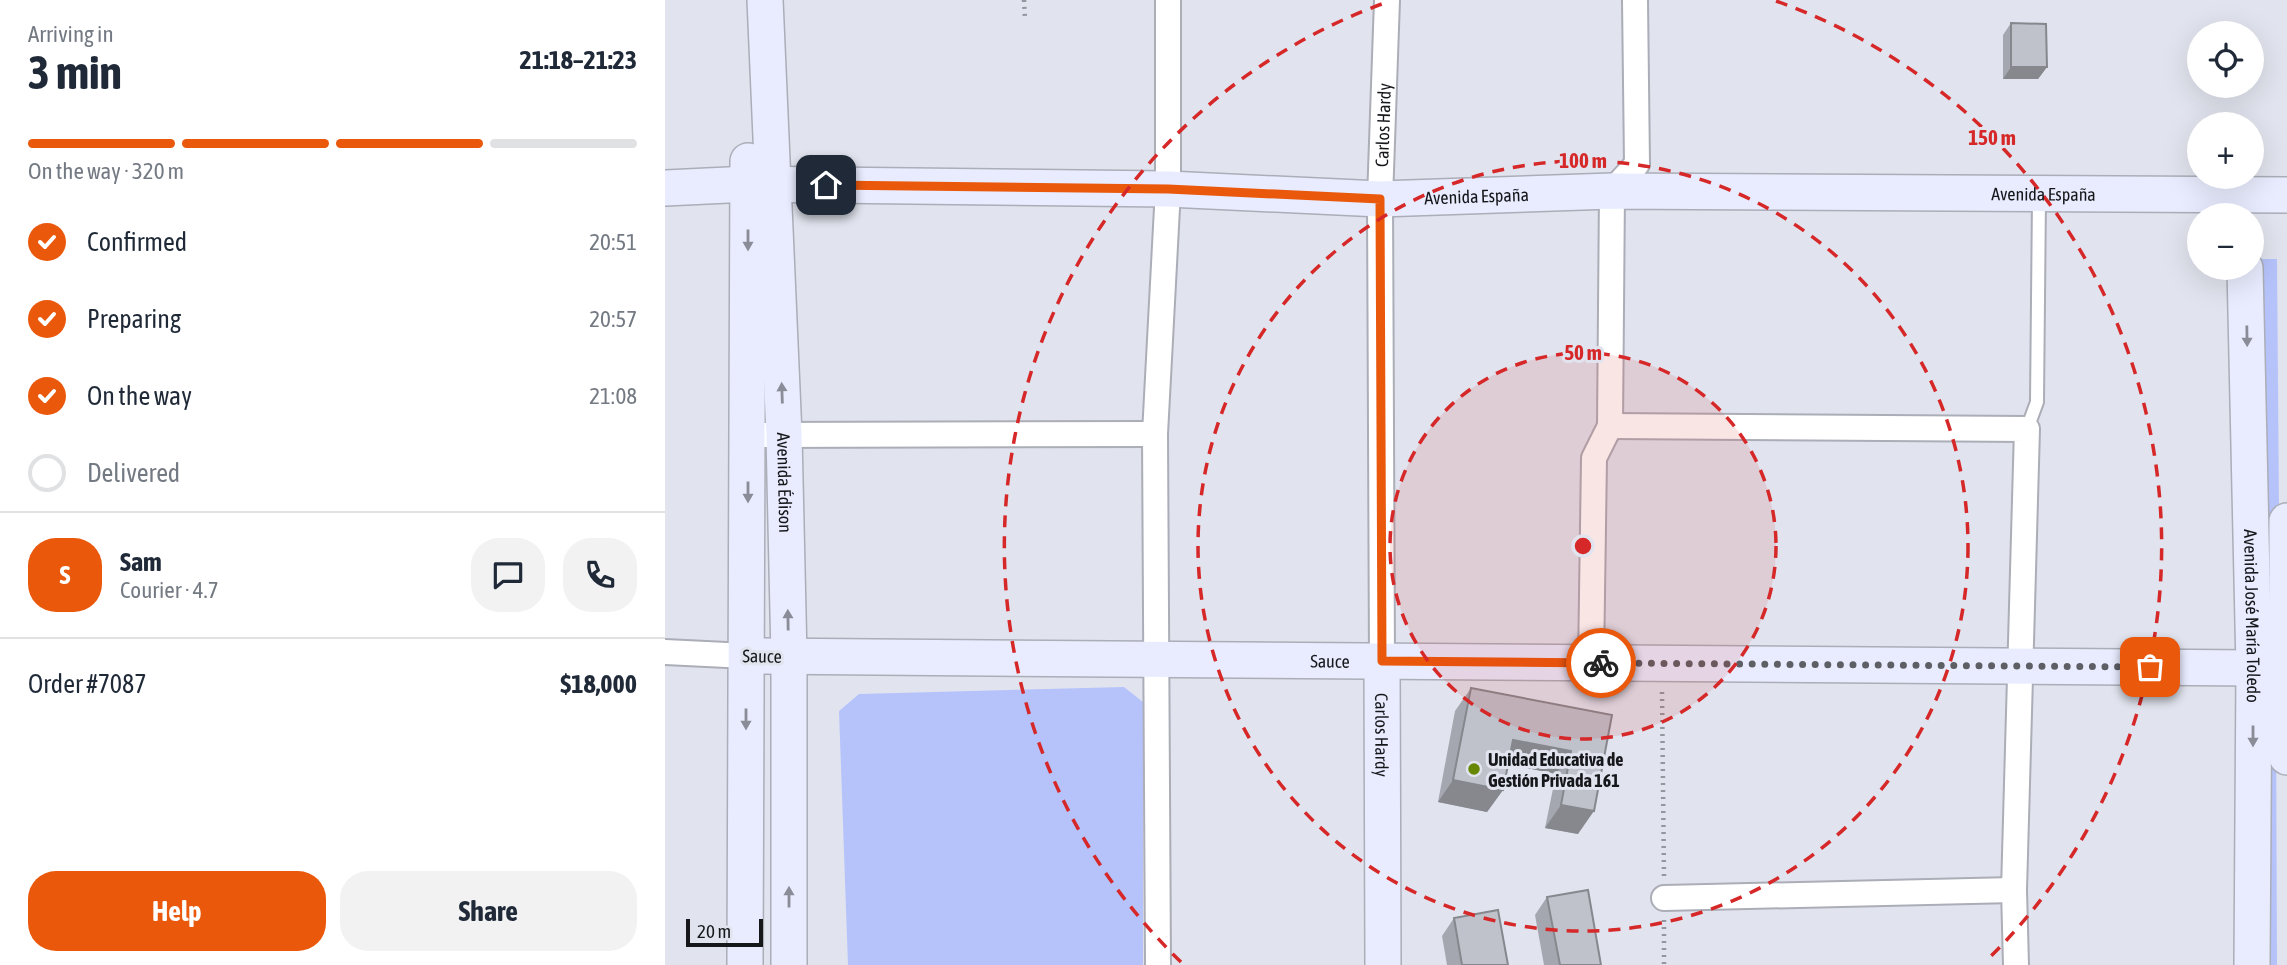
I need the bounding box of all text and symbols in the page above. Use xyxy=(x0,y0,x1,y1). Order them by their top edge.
text: Arriving in xyxy=(28,21,114,47)
map controls xyxy=(2187,21,2264,280)
button: locate xyxy=(2187,21,2264,98)
text: 21:18–21:23 xyxy=(520,45,637,75)
text: 3 min xyxy=(28,46,122,99)
street label: Carlos Hardy xyxy=(1371,83,1395,167)
button: + xyxy=(2187,112,2264,189)
text: 150 m xyxy=(1968,125,2016,149)
text: 100 m xyxy=(1559,148,1607,172)
pin xyxy=(796,155,856,215)
text: On the way · 320 m xyxy=(28,158,184,184)
icon: home xyxy=(807,166,845,204)
street label: Avenida España xyxy=(1424,183,1529,208)
street label: Avenida España xyxy=(1991,183,2096,204)
button: − xyxy=(2187,203,2264,280)
icon: check xyxy=(28,223,66,261)
text: Confirmed xyxy=(87,227,187,257)
text: 20:51 xyxy=(589,229,637,255)
one-way arrow xyxy=(742,229,754,251)
icon: check xyxy=(28,300,66,338)
text: Preparing xyxy=(87,304,181,334)
text: 20:57 xyxy=(589,306,637,332)
one-way arrow xyxy=(2241,325,2252,347)
text: 50 m xyxy=(1564,340,1602,364)
icon: check xyxy=(28,377,66,415)
text: On the way xyxy=(87,381,192,411)
one-way arrow xyxy=(776,382,787,404)
text: 21:08 xyxy=(589,383,637,409)
street label: Avenida Édison xyxy=(773,432,797,533)
text: Delivered xyxy=(87,458,180,488)
one-way arrow xyxy=(742,481,754,503)
street label: Avenida José María Toledo xyxy=(2240,529,2265,703)
centre of rings xyxy=(1571,534,1595,558)
button: chat xyxy=(471,538,545,612)
button: phone xyxy=(563,538,637,612)
text: Sam xyxy=(120,547,162,577)
text: S xyxy=(60,560,70,590)
text: Courier · 4.7 xyxy=(120,577,219,603)
one-way arrow xyxy=(782,609,794,631)
courier xyxy=(1566,628,1636,698)
pin xyxy=(2120,637,2180,697)
icon: bike xyxy=(1582,644,1620,682)
street label: Sauce xyxy=(742,645,782,667)
icon: bag xyxy=(2131,648,2169,686)
street label: Sauce xyxy=(1310,650,1350,671)
text: Order #7087 xyxy=(28,669,147,699)
text: $18,000 xyxy=(560,669,637,699)
street label: Carlos Hardy xyxy=(1372,693,1393,777)
one-way arrow xyxy=(740,708,752,730)
one-way arrow xyxy=(2247,726,2259,748)
place label: Unidad Educativa de Gestión Privada 161 xyxy=(1488,749,1623,791)
marker: Unidad Educativa de Gestión Privada 161 xyxy=(1466,761,1482,777)
button: Help xyxy=(28,871,326,951)
button: Share xyxy=(340,871,637,951)
one-way arrow xyxy=(783,886,795,908)
scale bar xyxy=(686,916,763,948)
text: 20 m xyxy=(697,920,731,942)

